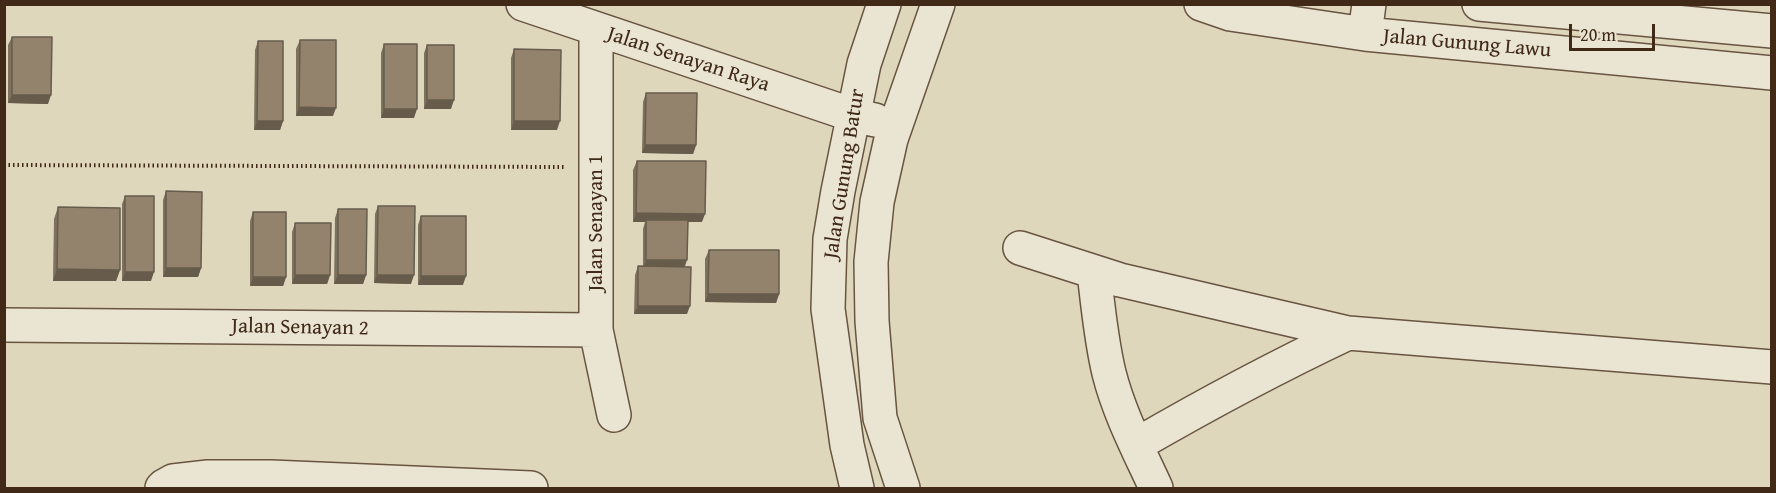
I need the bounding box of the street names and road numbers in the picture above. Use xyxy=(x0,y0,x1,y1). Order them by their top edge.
street label: Jalan Senayan Raya xyxy=(604,22,772,98)
street label: Jalan Gunung Lawu xyxy=(1382,24,1552,64)
street label: Jalan Gunung Batur xyxy=(819,87,871,261)
street label: Jalan Senayan 1 xyxy=(584,154,610,292)
street label: Jalan Senayan 2 xyxy=(231,314,369,342)

